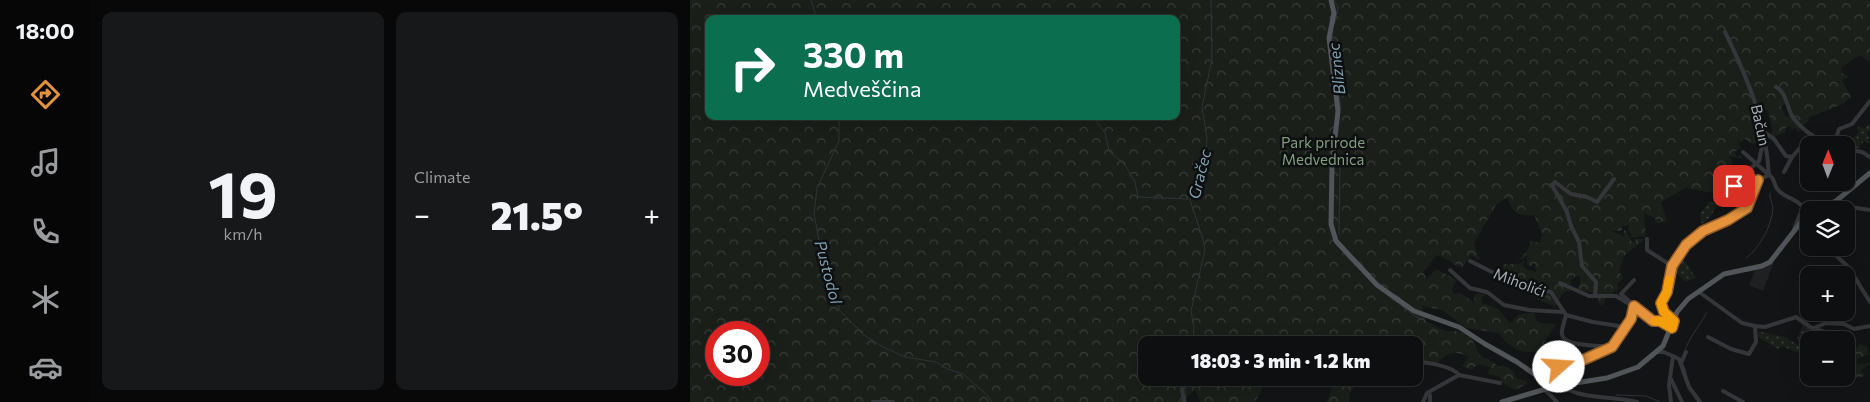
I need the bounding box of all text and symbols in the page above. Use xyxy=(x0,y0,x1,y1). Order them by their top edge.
text: 18:00 xyxy=(16,17,74,44)
text: 330 m xyxy=(803,32,904,75)
icon: right xyxy=(720,35,785,100)
water label: Bliznec xyxy=(1323,42,1349,96)
text: Medveščina xyxy=(803,75,921,102)
icon: directions xyxy=(28,77,63,112)
street label: Bačun xyxy=(1748,103,1774,147)
park label: Park prirode Medvednica xyxy=(1281,133,1365,168)
north arrow xyxy=(1800,136,1855,191)
map controls xyxy=(1800,136,1855,386)
icon: music xyxy=(28,145,63,180)
water label: Gračec xyxy=(1184,147,1214,201)
text: 19 xyxy=(208,152,278,231)
pin xyxy=(1713,165,1755,207)
text: Climate xyxy=(414,167,470,186)
icon: arrive xyxy=(1720,172,1748,200)
text: 21.5° xyxy=(490,191,583,238)
text: − xyxy=(414,197,430,231)
text: + xyxy=(644,197,660,231)
button: layers xyxy=(1800,201,1855,256)
icon: phone xyxy=(28,214,63,249)
text: km/h xyxy=(224,224,262,243)
water label: Pustodol xyxy=(811,238,847,307)
street label: Miholići xyxy=(1491,264,1549,300)
button: + xyxy=(1800,266,1855,321)
icon: climate xyxy=(28,282,63,317)
speed limit sign: 30 xyxy=(705,321,770,386)
button: − xyxy=(1800,331,1855,386)
position arrow xyxy=(1532,340,1584,392)
text: 18:03 · 3 min · 1.2 km xyxy=(1191,349,1370,372)
icon: car xyxy=(28,350,63,385)

